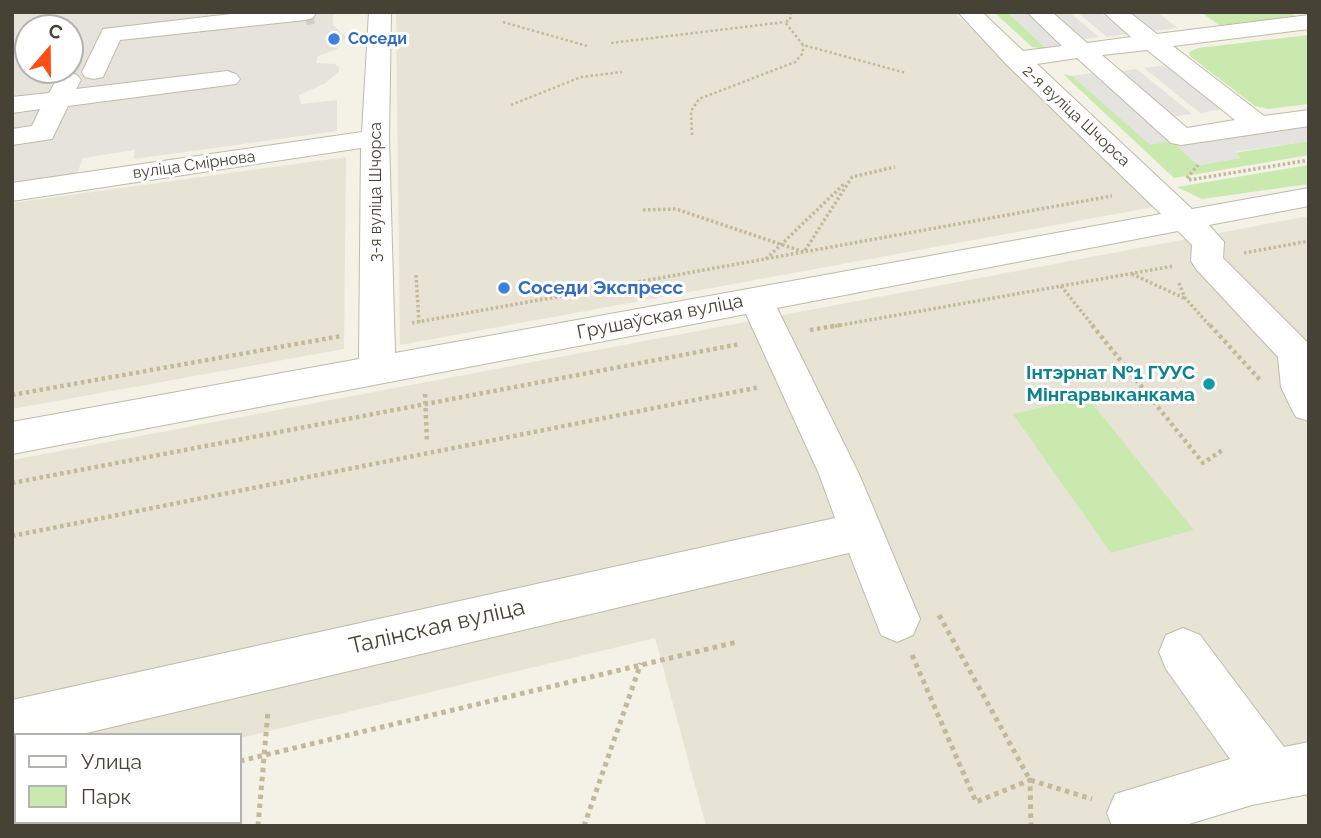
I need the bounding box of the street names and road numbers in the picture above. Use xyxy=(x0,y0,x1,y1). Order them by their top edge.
street label: 2-я вуліца Шчорса xyxy=(1018,61,1134,171)
street label: 3-я вуліца Шчорса xyxy=(366,122,386,262)
street label: вуліца Смірнова xyxy=(131,147,257,183)
street label: Грушаўская вуліца xyxy=(575,290,745,344)
street label: Талінская вуліца xyxy=(347,593,527,661)

